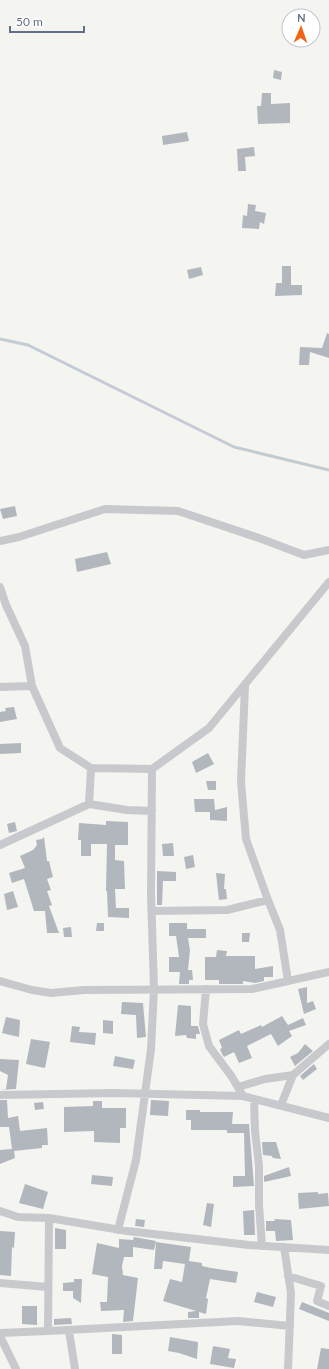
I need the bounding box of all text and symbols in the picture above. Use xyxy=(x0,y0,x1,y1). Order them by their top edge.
scale bar xyxy=(10,8,84,34)
north arrow xyxy=(281,8,321,48)
text: N xyxy=(297,11,306,24)
text: 50 m xyxy=(16,14,43,29)

